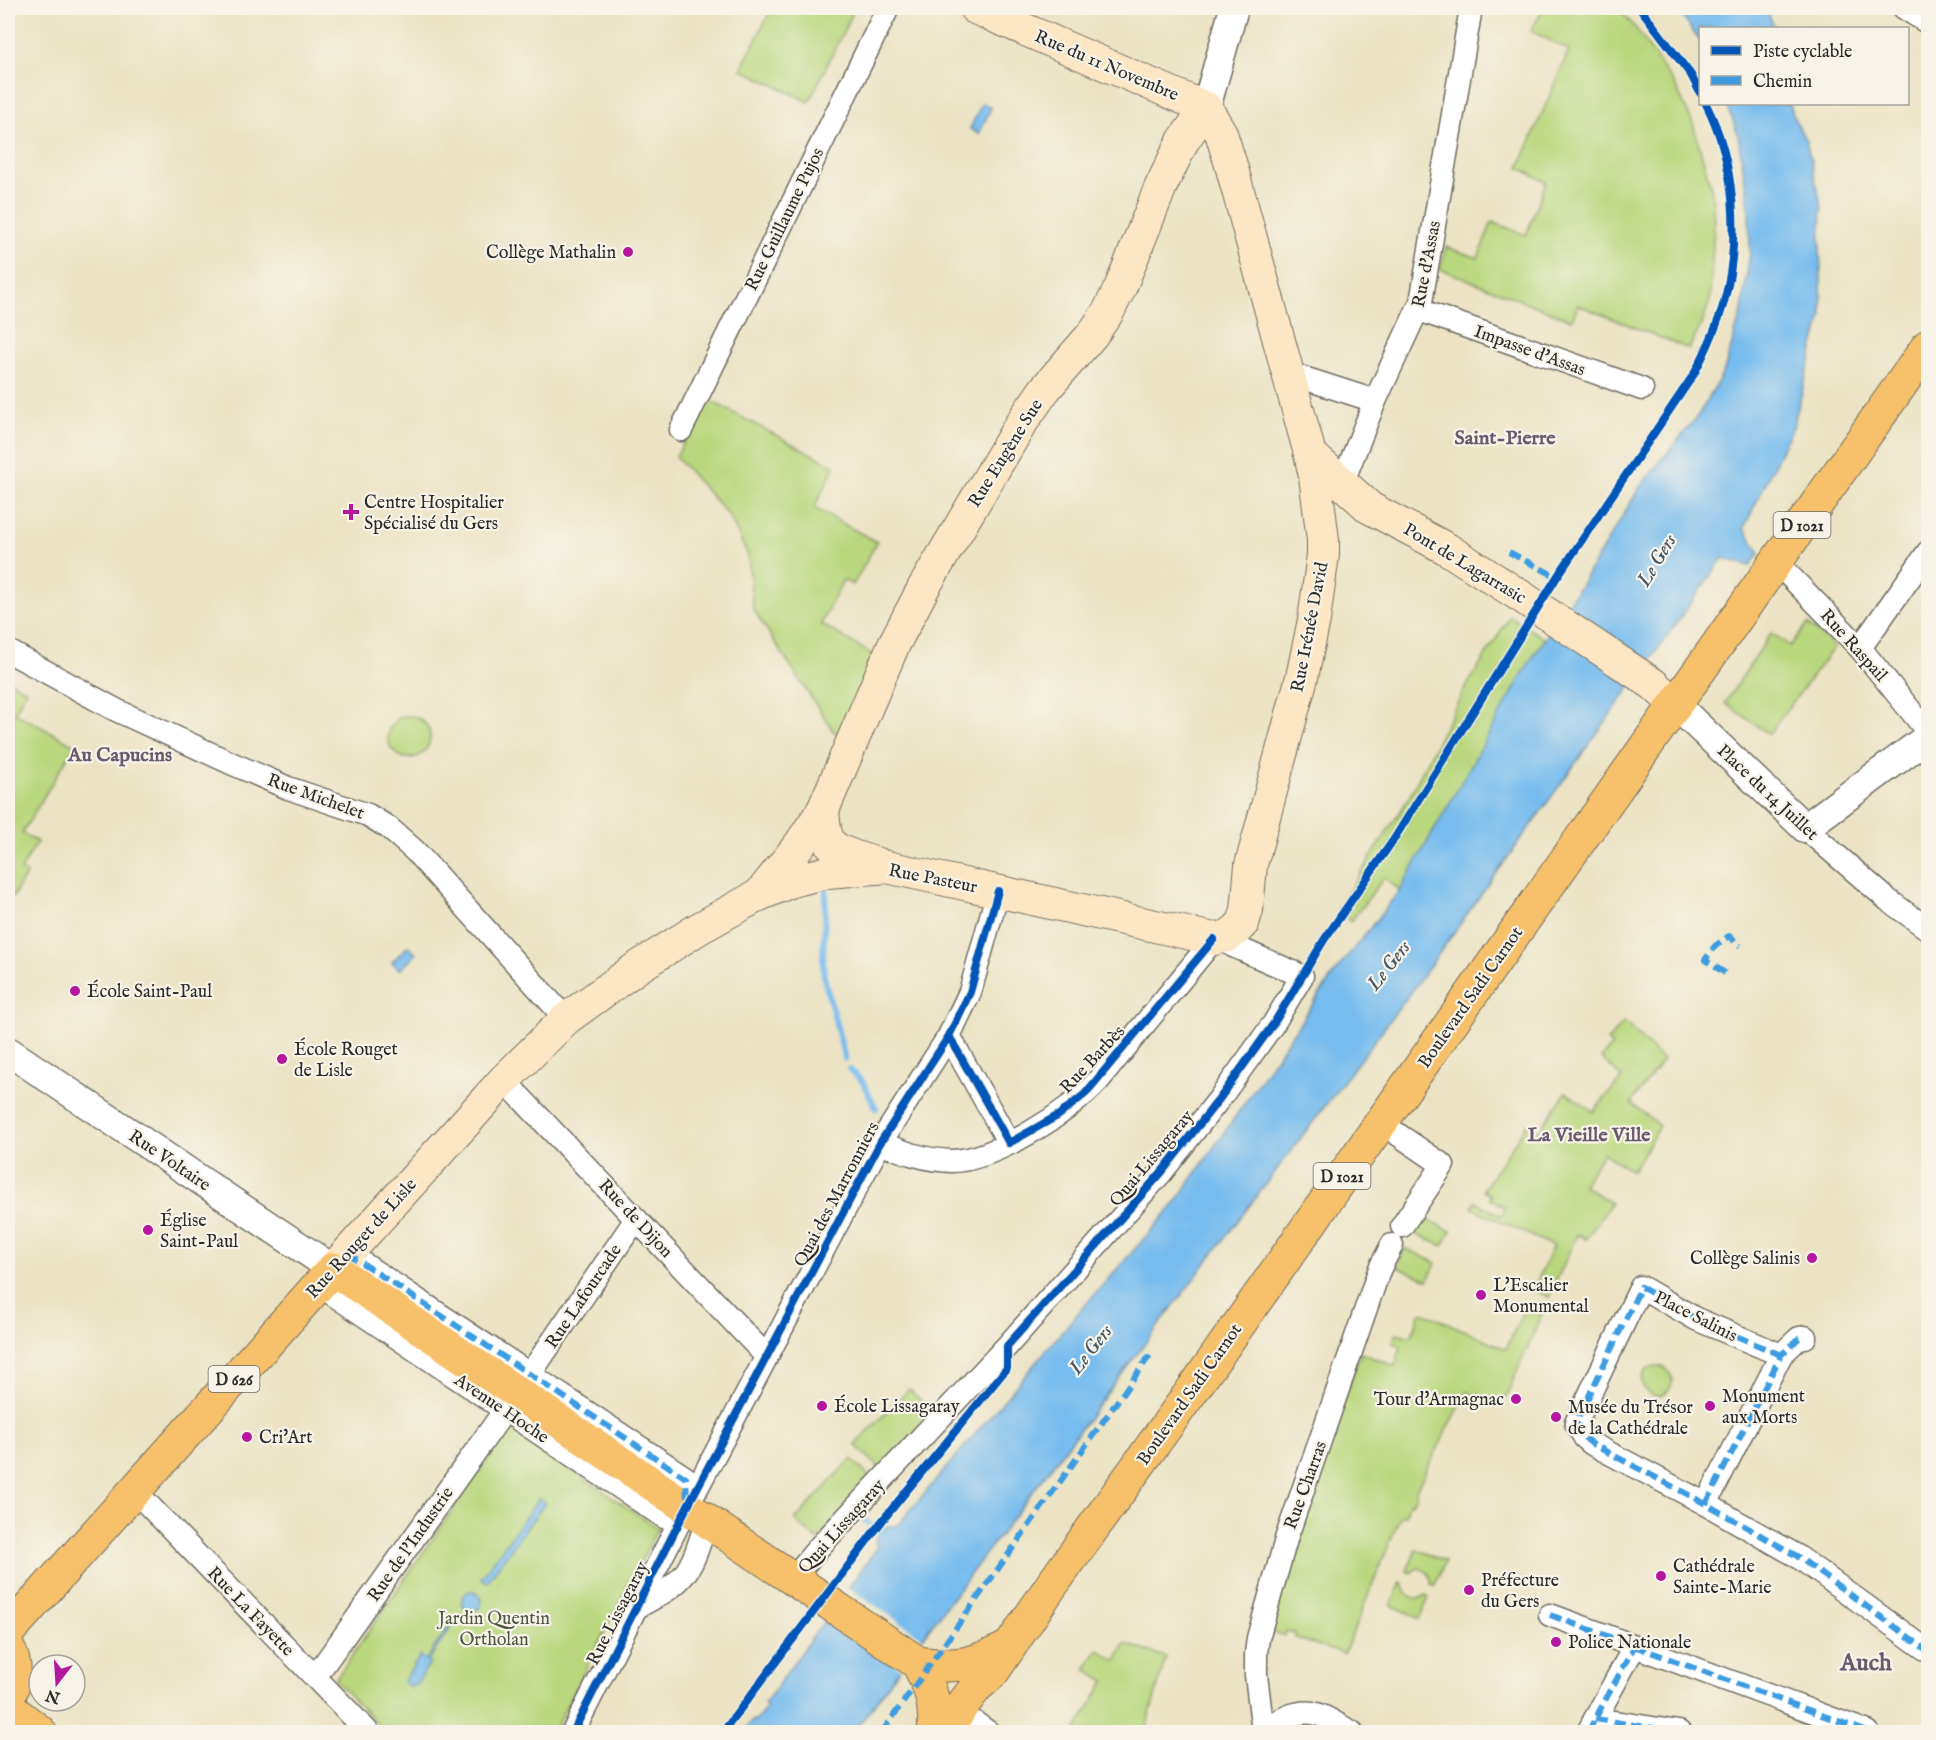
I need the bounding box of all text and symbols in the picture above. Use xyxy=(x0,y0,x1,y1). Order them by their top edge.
street label: Rue du 11 Novembre xyxy=(1031,26,1182,107)
legend xyxy=(1699,27,1909,105)
text: Piste cyclable xyxy=(1753,41,1852,64)
text: Chemin xyxy=(1753,71,1812,94)
street label: Rue Guillaume Pujos xyxy=(741,144,830,295)
street label: Rue d'Assas xyxy=(1408,219,1447,310)
place label: Collège Mathalin xyxy=(486,242,616,265)
marker: Collège Mathalin xyxy=(621,245,635,259)
street label: Impasse d'Assas xyxy=(1471,321,1588,382)
street label: Rue Eugène Sue xyxy=(964,395,1049,512)
district label: Saint-Pierre xyxy=(1455,426,1556,451)
place label: Centre Hospitalier Spécialisé du Gers xyxy=(364,492,504,536)
marker: Centre Hospitalier Spécialisé du Gers xyxy=(342,503,360,521)
road number: D 1021 xyxy=(1774,512,1830,538)
street label: Pont de Lagarrasic xyxy=(1399,519,1530,610)
water label: Le Gers xyxy=(1631,530,1683,592)
street label: Rue Irénée David xyxy=(1287,560,1334,694)
street label: Rue Raspail xyxy=(1814,605,1892,687)
street label: Place du 14 Juillet xyxy=(1711,740,1823,846)
district label: Au Capucins xyxy=(67,743,172,768)
street label: Rue Michelet xyxy=(264,769,367,826)
street label: Rue Pasteur xyxy=(886,860,979,899)
street label: Boulevard Sadi Carnot xyxy=(1414,922,1529,1073)
water label: Le Gers xyxy=(1361,936,1417,997)
place label: École Saint-Paul xyxy=(87,979,212,1004)
marker: École Saint-Paul xyxy=(68,984,82,998)
street label: Rue Barbès xyxy=(1055,1021,1131,1099)
place label: École Rouget de Lisle xyxy=(294,1037,398,1083)
marker: École Rouget de Lisle xyxy=(275,1052,289,1066)
street label: Quai Lissagaray xyxy=(1105,1106,1199,1212)
street label: Quai des Marronniers xyxy=(789,1118,885,1271)
district label: La Vieille Ville xyxy=(1528,1123,1651,1148)
street label: Rue Voltaire xyxy=(124,1125,215,1197)
road number: D 1021 xyxy=(1314,1163,1370,1189)
street label: Rue Rouget de Lisle xyxy=(302,1174,422,1304)
street label: Rue de Dijon xyxy=(593,1175,678,1264)
place label: Église Saint-Paul xyxy=(160,1208,238,1254)
marker: Église Saint-Paul xyxy=(141,1223,155,1237)
street label: Rue Lafourcade xyxy=(541,1240,628,1353)
place label: Collège Salinis xyxy=(1690,1248,1800,1271)
marker: Collège Salinis xyxy=(1805,1251,1819,1265)
place label: L'Escalier Monumental xyxy=(1493,1275,1589,1319)
street label: Place Salinis xyxy=(1650,1287,1741,1348)
marker: L'Escalier Monumental xyxy=(1474,1288,1488,1302)
street label: Boulevard Sadi Carnot xyxy=(1133,1319,1248,1470)
water label: Le Gers xyxy=(1063,1320,1119,1381)
road number: D 626 xyxy=(208,1366,260,1392)
street label: Avenue Hoche xyxy=(449,1369,553,1449)
place label: Monument aux Morts xyxy=(1722,1386,1805,1430)
place label: Tour d'Armagnac xyxy=(1374,1389,1504,1412)
marker: Tour d'Armagnac xyxy=(1509,1392,1523,1406)
place label: École Lissagaray xyxy=(834,1394,960,1419)
place label: Musée du Trésor de la Cathédrale xyxy=(1568,1397,1693,1441)
marker: École Lissagaray xyxy=(815,1399,829,1413)
marker: Monument aux Morts xyxy=(1703,1399,1717,1413)
marker: Musée du Trésor de la Cathédrale xyxy=(1549,1410,1563,1424)
place label: Cri'Art xyxy=(259,1427,312,1450)
marker: Cri'Art xyxy=(240,1430,254,1444)
street label: Rue Charras xyxy=(1280,1438,1333,1533)
street label: Quai Lissagaray xyxy=(794,1475,891,1579)
street label: Rue de l'Industrie xyxy=(363,1483,459,1607)
place label: Cathédrale Sainte-Marie xyxy=(1673,1556,1771,1600)
street label: Rue Lissagaray xyxy=(582,1558,654,1670)
street label: Rue La Fayette xyxy=(201,1562,298,1662)
marker: Cathédrale Sainte-Marie xyxy=(1654,1569,1668,1583)
place label: Préfecture du Gers xyxy=(1481,1570,1559,1614)
marker: Préfecture du Gers xyxy=(1462,1583,1476,1597)
park label: Jardin Quentin Ortholan xyxy=(436,1608,550,1652)
place label: Police Nationale xyxy=(1568,1632,1691,1655)
marker: Police Nationale xyxy=(1549,1635,1563,1649)
district label: Auch xyxy=(1839,1648,1892,1679)
north arrow xyxy=(27,1653,87,1713)
text: N xyxy=(44,1684,64,1707)

